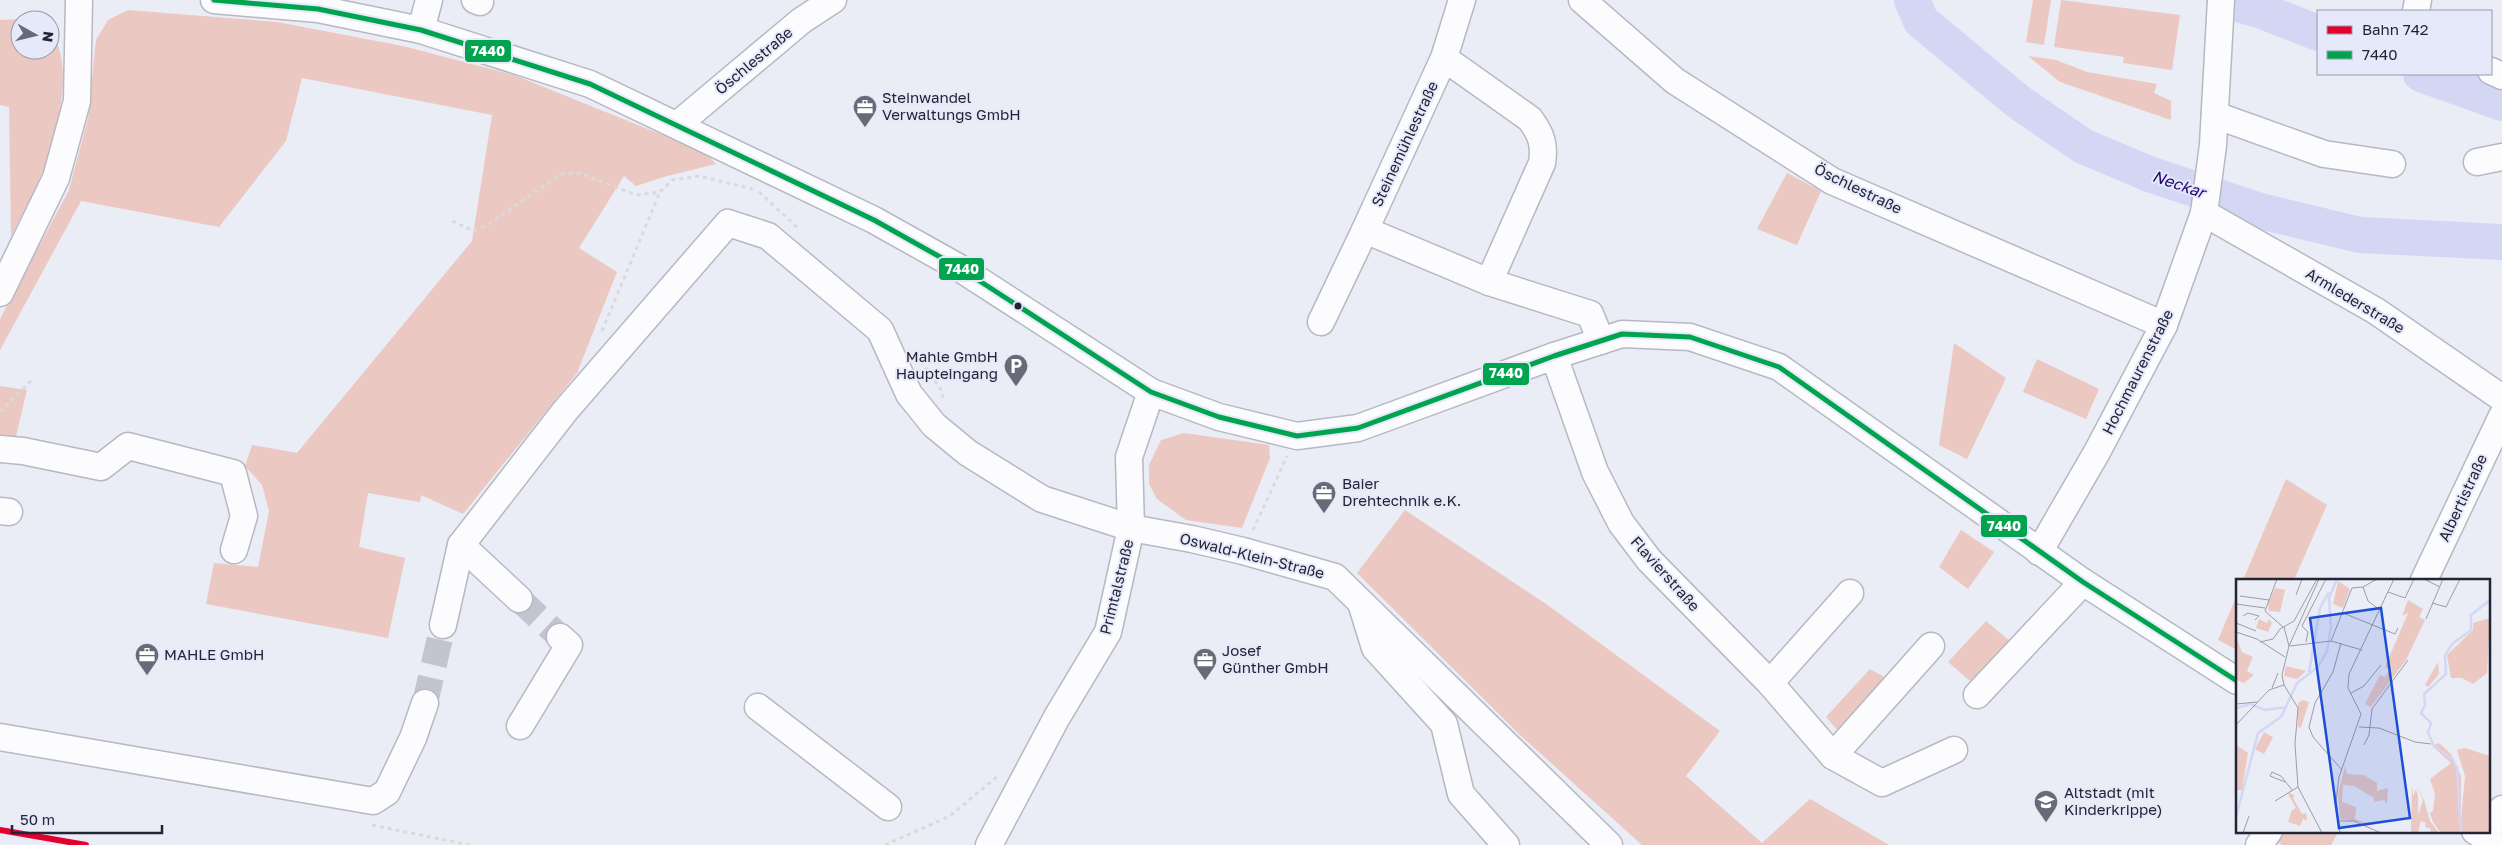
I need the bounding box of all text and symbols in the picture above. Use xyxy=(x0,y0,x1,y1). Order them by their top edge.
north arrow xyxy=(10,10,60,60)
legend xyxy=(2317,10,2492,75)
text: Bahn 742 xyxy=(2362,20,2429,38)
street label: Öschlestraße xyxy=(711,23,796,98)
text: N xyxy=(39,30,58,43)
line badge: 7440 xyxy=(464,39,512,63)
text: 7440 xyxy=(471,42,505,59)
text: 7440 xyxy=(2362,45,2398,63)
street label: Steinemühlestraße xyxy=(1367,78,1441,209)
place label: Steinwandel Verwaltungs GmbH xyxy=(882,88,1021,123)
office icon: Steinwandel Verwaltungs GmbH xyxy=(852,94,878,128)
street label: Öschlestraße xyxy=(1812,159,1905,217)
water label: Neckar xyxy=(2150,166,2211,203)
line badge: 7440 xyxy=(938,257,985,281)
text: 7440 xyxy=(945,260,979,277)
street label: Armlederstraße xyxy=(2303,264,2408,337)
unlabelled marker xyxy=(1013,301,1023,311)
street label: Hochmaurenstraße xyxy=(2098,306,2177,437)
place label: Mahle GmbH Haupteingang xyxy=(896,347,998,382)
parking icon: Mahle GmbH Haupteingang xyxy=(1003,353,1029,387)
line badge: 7440 xyxy=(1482,362,1530,386)
text: 7440 xyxy=(1489,364,1523,381)
street label: Albertistraße xyxy=(2434,451,2490,544)
place label: Baier Drehtechnik e.K. xyxy=(1342,474,1461,509)
office icon: Baier Drehtechnik e.K. xyxy=(1311,480,1337,514)
line badge: 7440 xyxy=(1980,514,2028,538)
text: 7440 xyxy=(1987,517,2021,534)
street label: Oswald-Klein-Straße xyxy=(1178,528,1327,582)
street label: Flavierstraße xyxy=(1627,532,1704,615)
street label: Primtalstraße xyxy=(1095,537,1137,636)
inset map xyxy=(2236,579,2490,832)
place label: Josef Günther GmbH xyxy=(1222,641,1329,676)
office icon: MAHLE GmbH xyxy=(134,642,160,676)
place label: MAHLE GmbH xyxy=(164,645,264,663)
office icon: Josef Günther GmbH xyxy=(1192,647,1218,681)
place label: Altstadt (mit Kinderkrippe) xyxy=(2064,783,2163,818)
school or university icon: Altstadt (mit Kinderkrippe) xyxy=(2033,789,2059,823)
scale bar xyxy=(12,802,162,834)
text: 50 m xyxy=(20,810,55,828)

